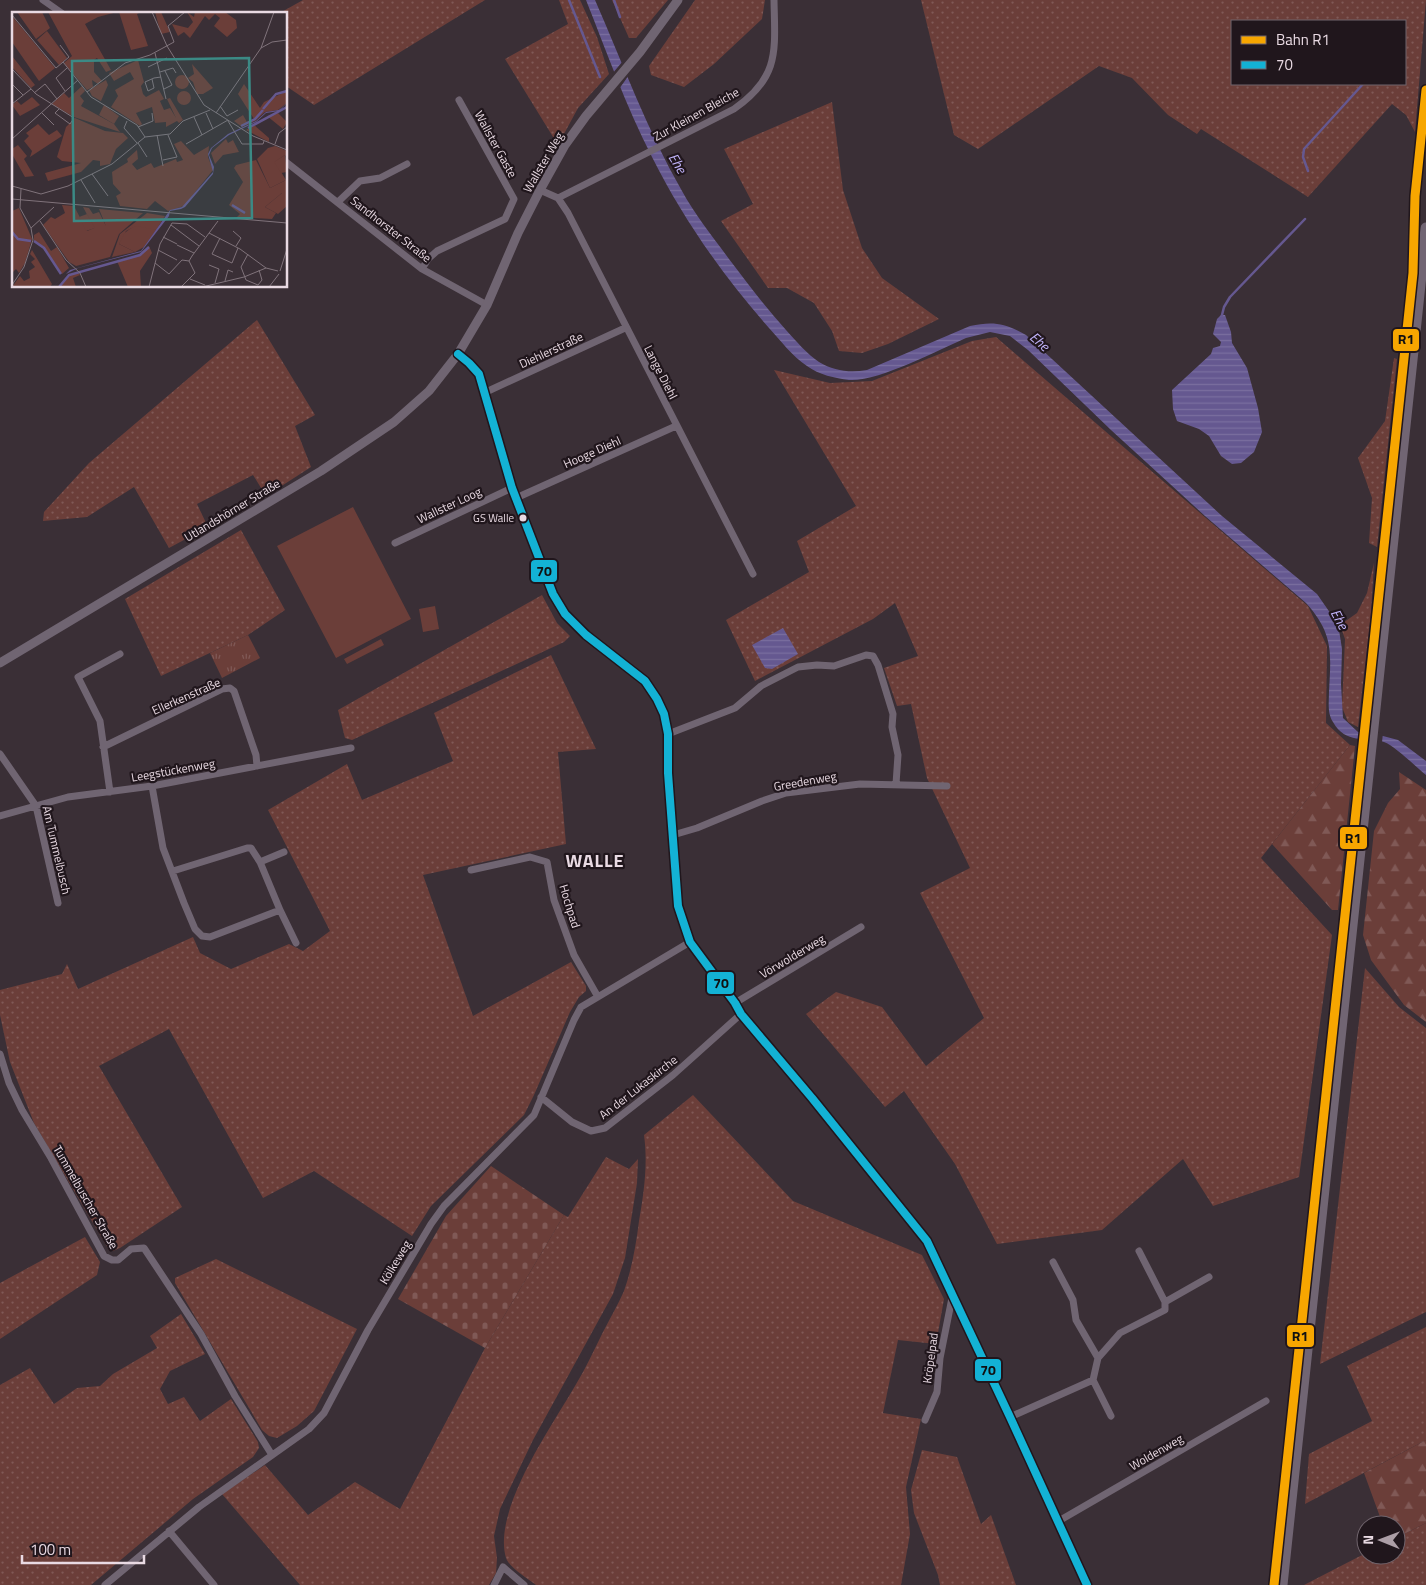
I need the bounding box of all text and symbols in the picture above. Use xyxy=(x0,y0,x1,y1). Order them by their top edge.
inset map xyxy=(12,12,288,288)
legend xyxy=(1231,20,1406,85)
text: Bahn R1 xyxy=(1276,28,1330,51)
text: 70 xyxy=(1276,53,1293,76)
street label: Zur Kleinen Bleiche xyxy=(649,82,743,146)
street label: Wallster Gaste xyxy=(470,107,522,181)
street label: Wallster Weg xyxy=(518,128,568,196)
water label: Ehe xyxy=(664,149,693,179)
street label: Sandhorster Straße xyxy=(346,191,436,267)
water label: Ehe xyxy=(1025,326,1056,357)
street label: Diehlerstraße xyxy=(516,327,586,373)
line badge: R1 xyxy=(1392,328,1420,352)
text: R1 xyxy=(1398,328,1414,349)
street label: Lange Diehl xyxy=(639,342,683,402)
street label: Hooge Diehl xyxy=(560,431,624,473)
street label: Utlandshörner Straße xyxy=(180,474,284,546)
street label: Wallster Loog xyxy=(414,482,484,528)
place label: GS Walle xyxy=(473,510,514,526)
marker: GS Walle xyxy=(518,513,528,523)
line badge: 70 xyxy=(530,559,558,583)
text: 70 xyxy=(536,560,552,581)
water label: Ehe xyxy=(1326,605,1355,634)
street label: Ellerkenstraße xyxy=(149,672,223,720)
street label: Leegstückenweg xyxy=(130,753,216,787)
street label: Greedenweg xyxy=(772,766,838,796)
street label: Am Tummelbusch xyxy=(38,804,76,896)
line badge: R1 xyxy=(1339,826,1368,850)
text: R1 xyxy=(1345,827,1361,848)
district label: WALLE xyxy=(565,847,625,874)
street label: Hochpad xyxy=(554,882,586,930)
street label: Vörwolderweg xyxy=(756,929,828,983)
line badge: 70 xyxy=(706,971,735,995)
text: 70 xyxy=(713,972,729,993)
street label: An der Lukaskirche xyxy=(595,1050,681,1124)
street label: Tummelbuscher Straße xyxy=(49,1142,123,1252)
street label: Kölkeweg xyxy=(374,1236,416,1288)
line badge: R1 xyxy=(1286,1324,1315,1348)
text: R1 xyxy=(1292,1325,1308,1346)
street label: Kröpelpad xyxy=(917,1331,943,1385)
line badge: 70 xyxy=(974,1358,1002,1382)
text: 70 xyxy=(980,1359,996,1380)
street label: Woldenweg xyxy=(1125,1429,1187,1475)
north arrow xyxy=(1356,1515,1406,1565)
scale bar xyxy=(22,1532,145,1564)
text: N xyxy=(1357,1535,1378,1545)
text: 100 m xyxy=(30,1538,71,1561)

